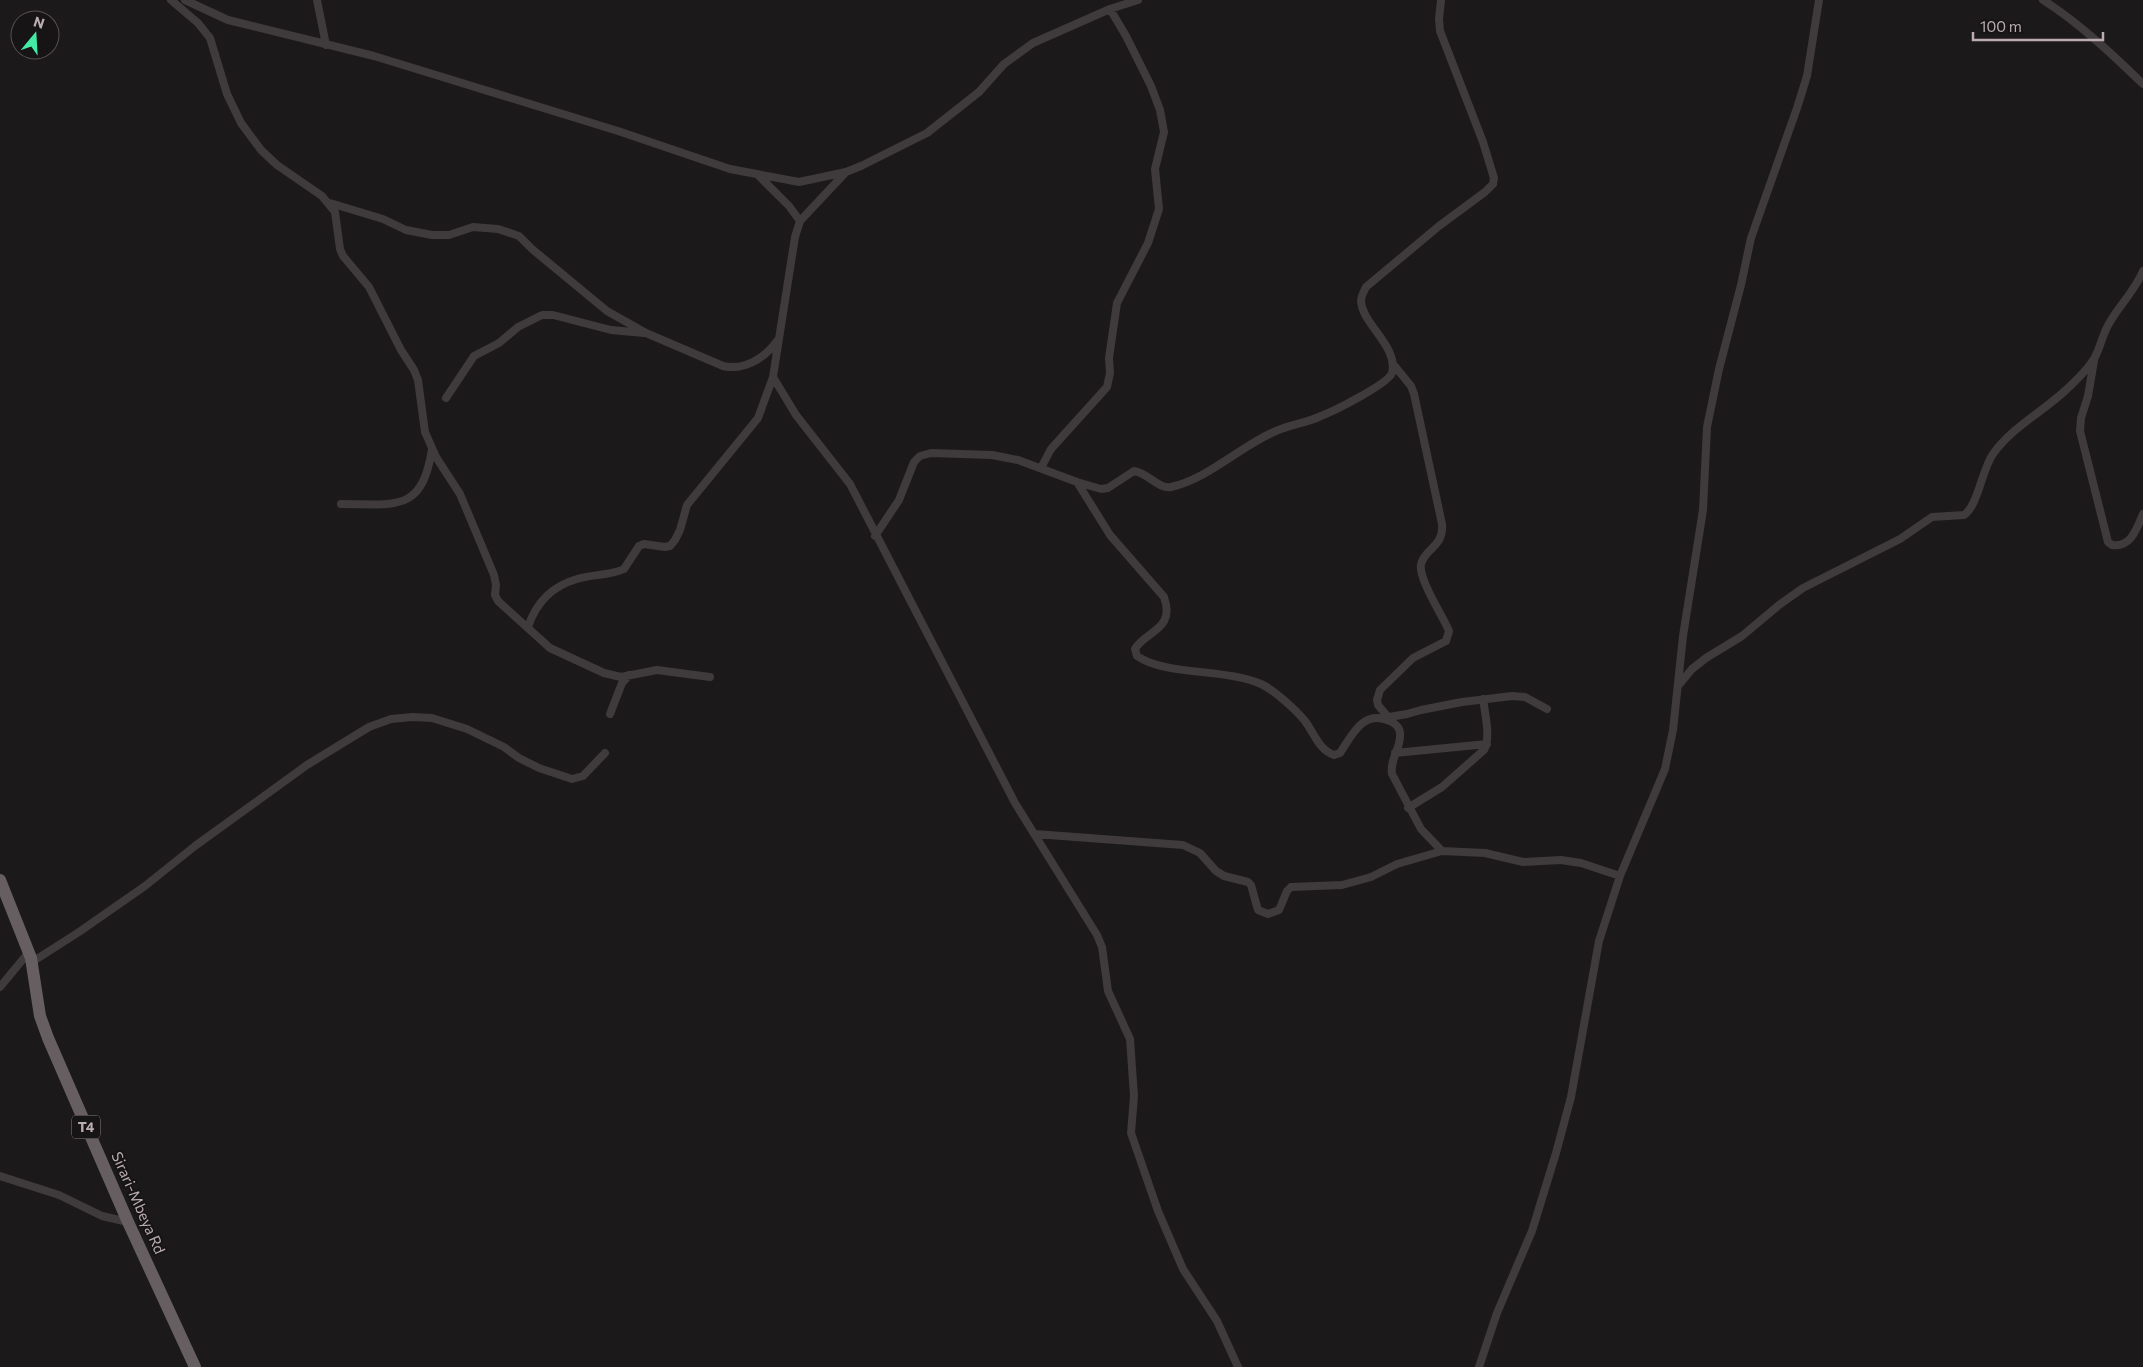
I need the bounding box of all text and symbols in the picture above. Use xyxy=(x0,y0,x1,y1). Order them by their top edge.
north arrow xyxy=(10,10,60,60)
scale bar xyxy=(1973,10,2103,42)
text: N xyxy=(32,12,47,32)
text: 100 m xyxy=(1980,17,2022,35)
road number: T4 xyxy=(72,1116,100,1138)
street label: Sirari-Mbeya Rd xyxy=(108,1149,170,1256)

